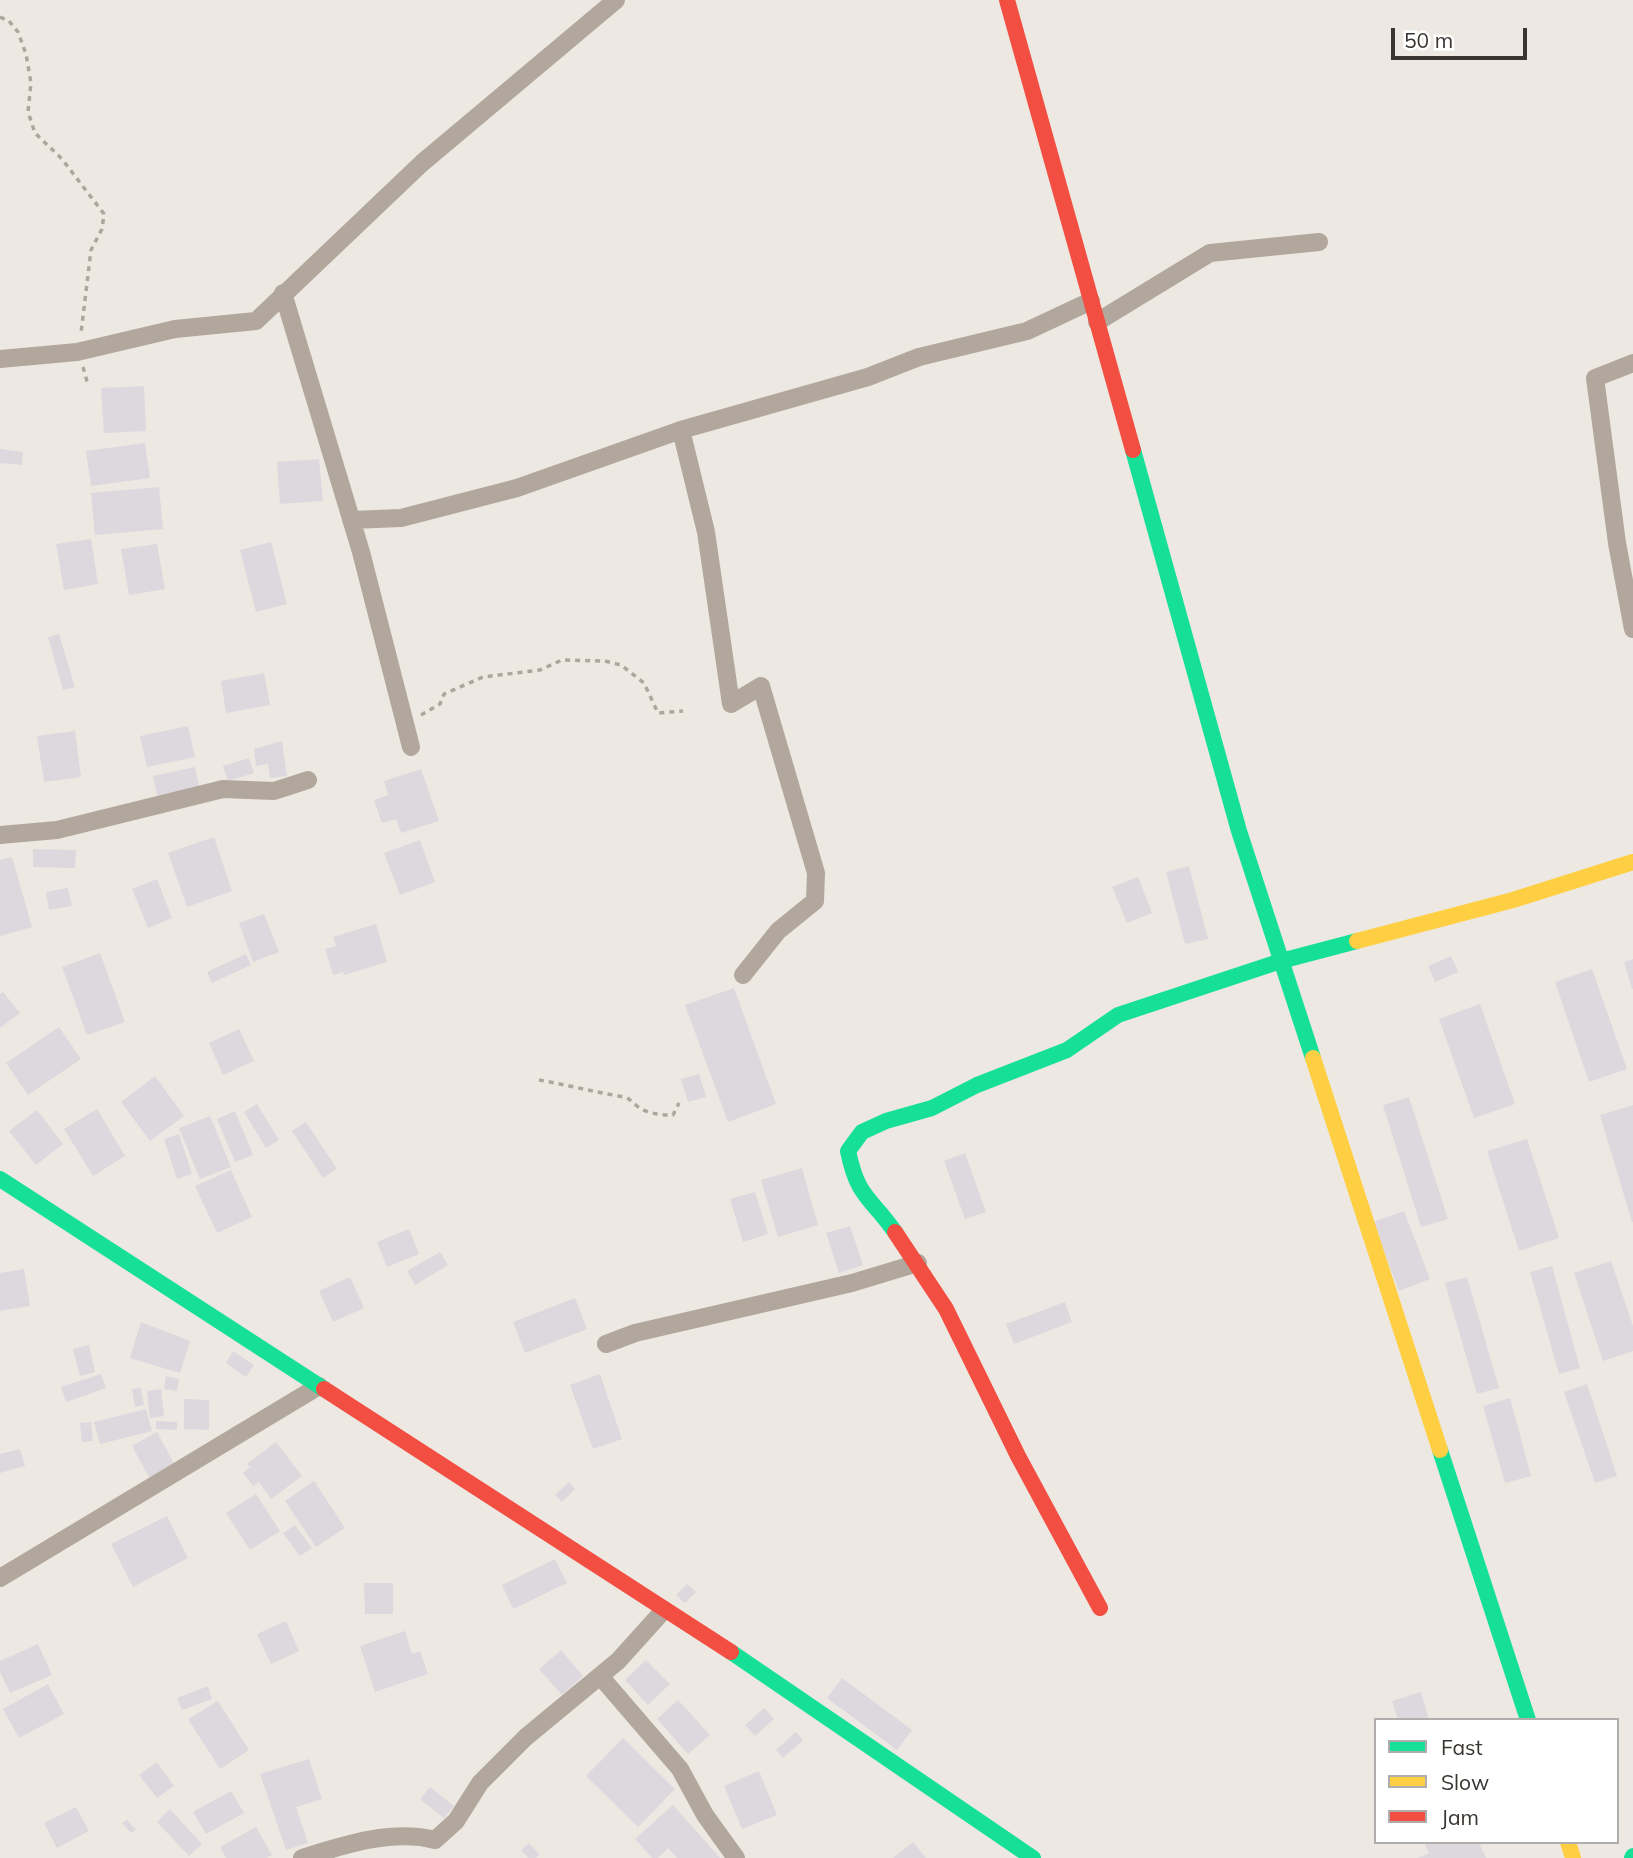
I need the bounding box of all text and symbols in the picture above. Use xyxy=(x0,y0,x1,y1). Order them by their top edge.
scale bar xyxy=(1395,14,1532,58)
text: 50 m xyxy=(1404,27,1453,53)
legend xyxy=(1374,1718,1619,1844)
text: Fast xyxy=(1441,1734,1483,1760)
text: Slow xyxy=(1441,1769,1489,1795)
text: Jam xyxy=(1441,1804,1479,1830)

